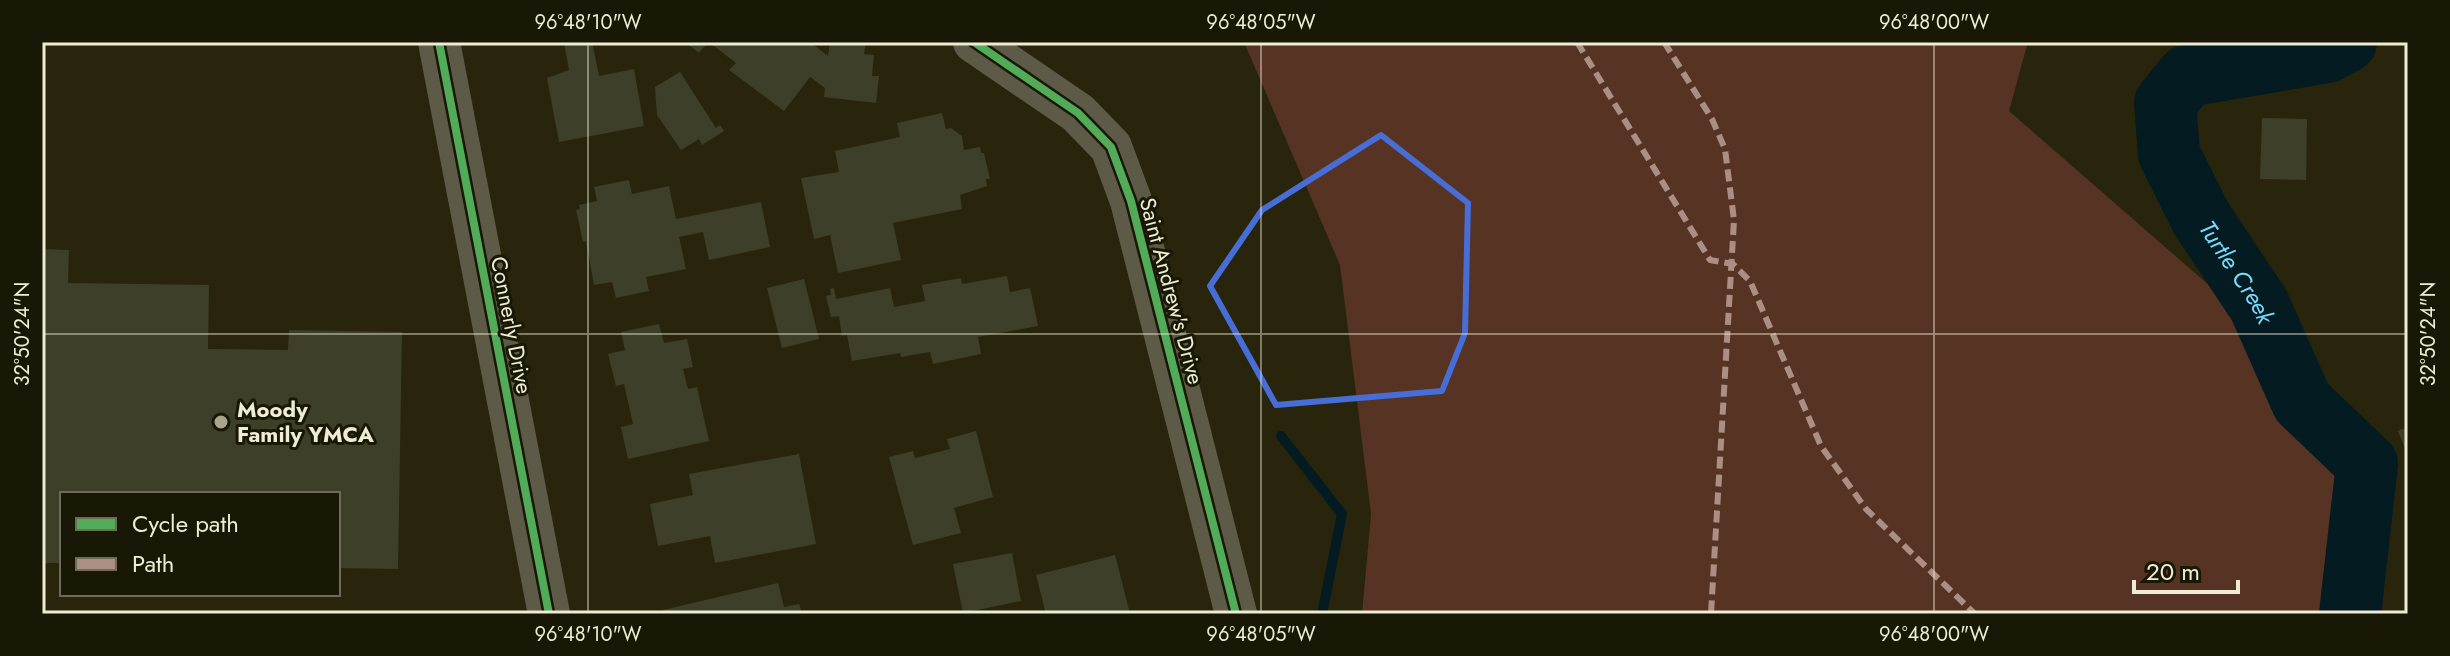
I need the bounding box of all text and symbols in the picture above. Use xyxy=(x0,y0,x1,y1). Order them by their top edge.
text: 96°48'10"W xyxy=(535,8,642,37)
text: 96°48'05"W xyxy=(1206,8,1316,37)
text: 96°48'00"W xyxy=(1879,8,1989,37)
street label: Saint Andrew's Drive xyxy=(1132,194,1212,388)
water label: Turtle Creek xyxy=(2190,213,2284,331)
street label: Connerly Drive xyxy=(483,254,541,396)
text: 32°50'24"N xyxy=(8,282,37,386)
text: 32°50'24"N xyxy=(2414,282,2443,386)
place label: Moody Family YMCA xyxy=(237,393,375,450)
marker: Moody Family YMCA xyxy=(212,413,230,431)
legend xyxy=(60,492,340,596)
text: Cycle path xyxy=(132,506,239,541)
scale bar xyxy=(2134,544,2238,594)
text: Path xyxy=(132,546,174,581)
text: 20 m xyxy=(2146,554,2200,589)
text: 96°48'10"W xyxy=(535,620,642,649)
text: 96°48'05"W xyxy=(1206,620,1316,649)
text: 96°48'00"W xyxy=(1879,620,1989,649)

